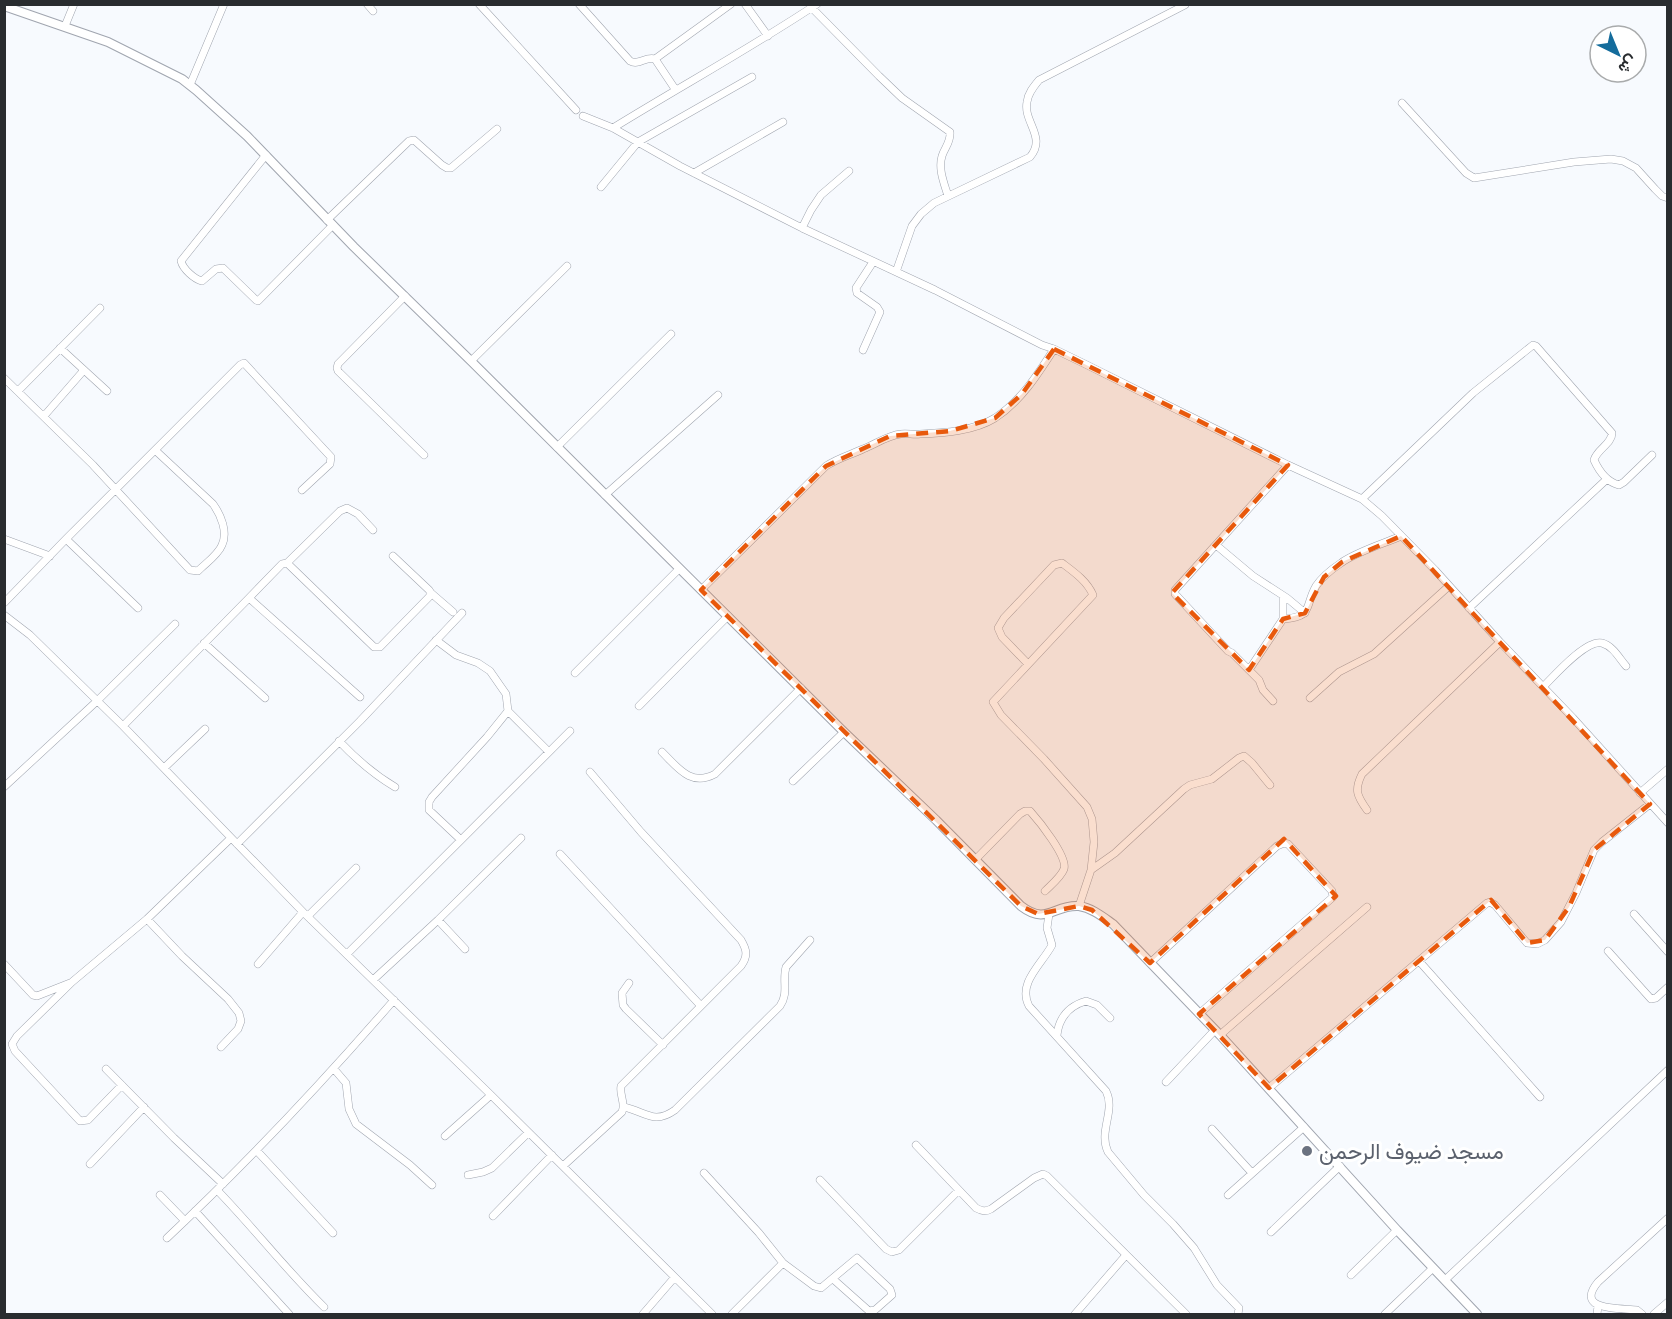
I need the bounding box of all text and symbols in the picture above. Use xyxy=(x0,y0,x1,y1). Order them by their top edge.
north arrow xyxy=(1588,24,1648,84)
text: ش xyxy=(1614,51,1641,78)
place label: مسجد ضيوف الرحمن xyxy=(1319,1138,1504,1165)
marker: مسجد ضيوف الرحمن xyxy=(1300,1144,1314,1158)

